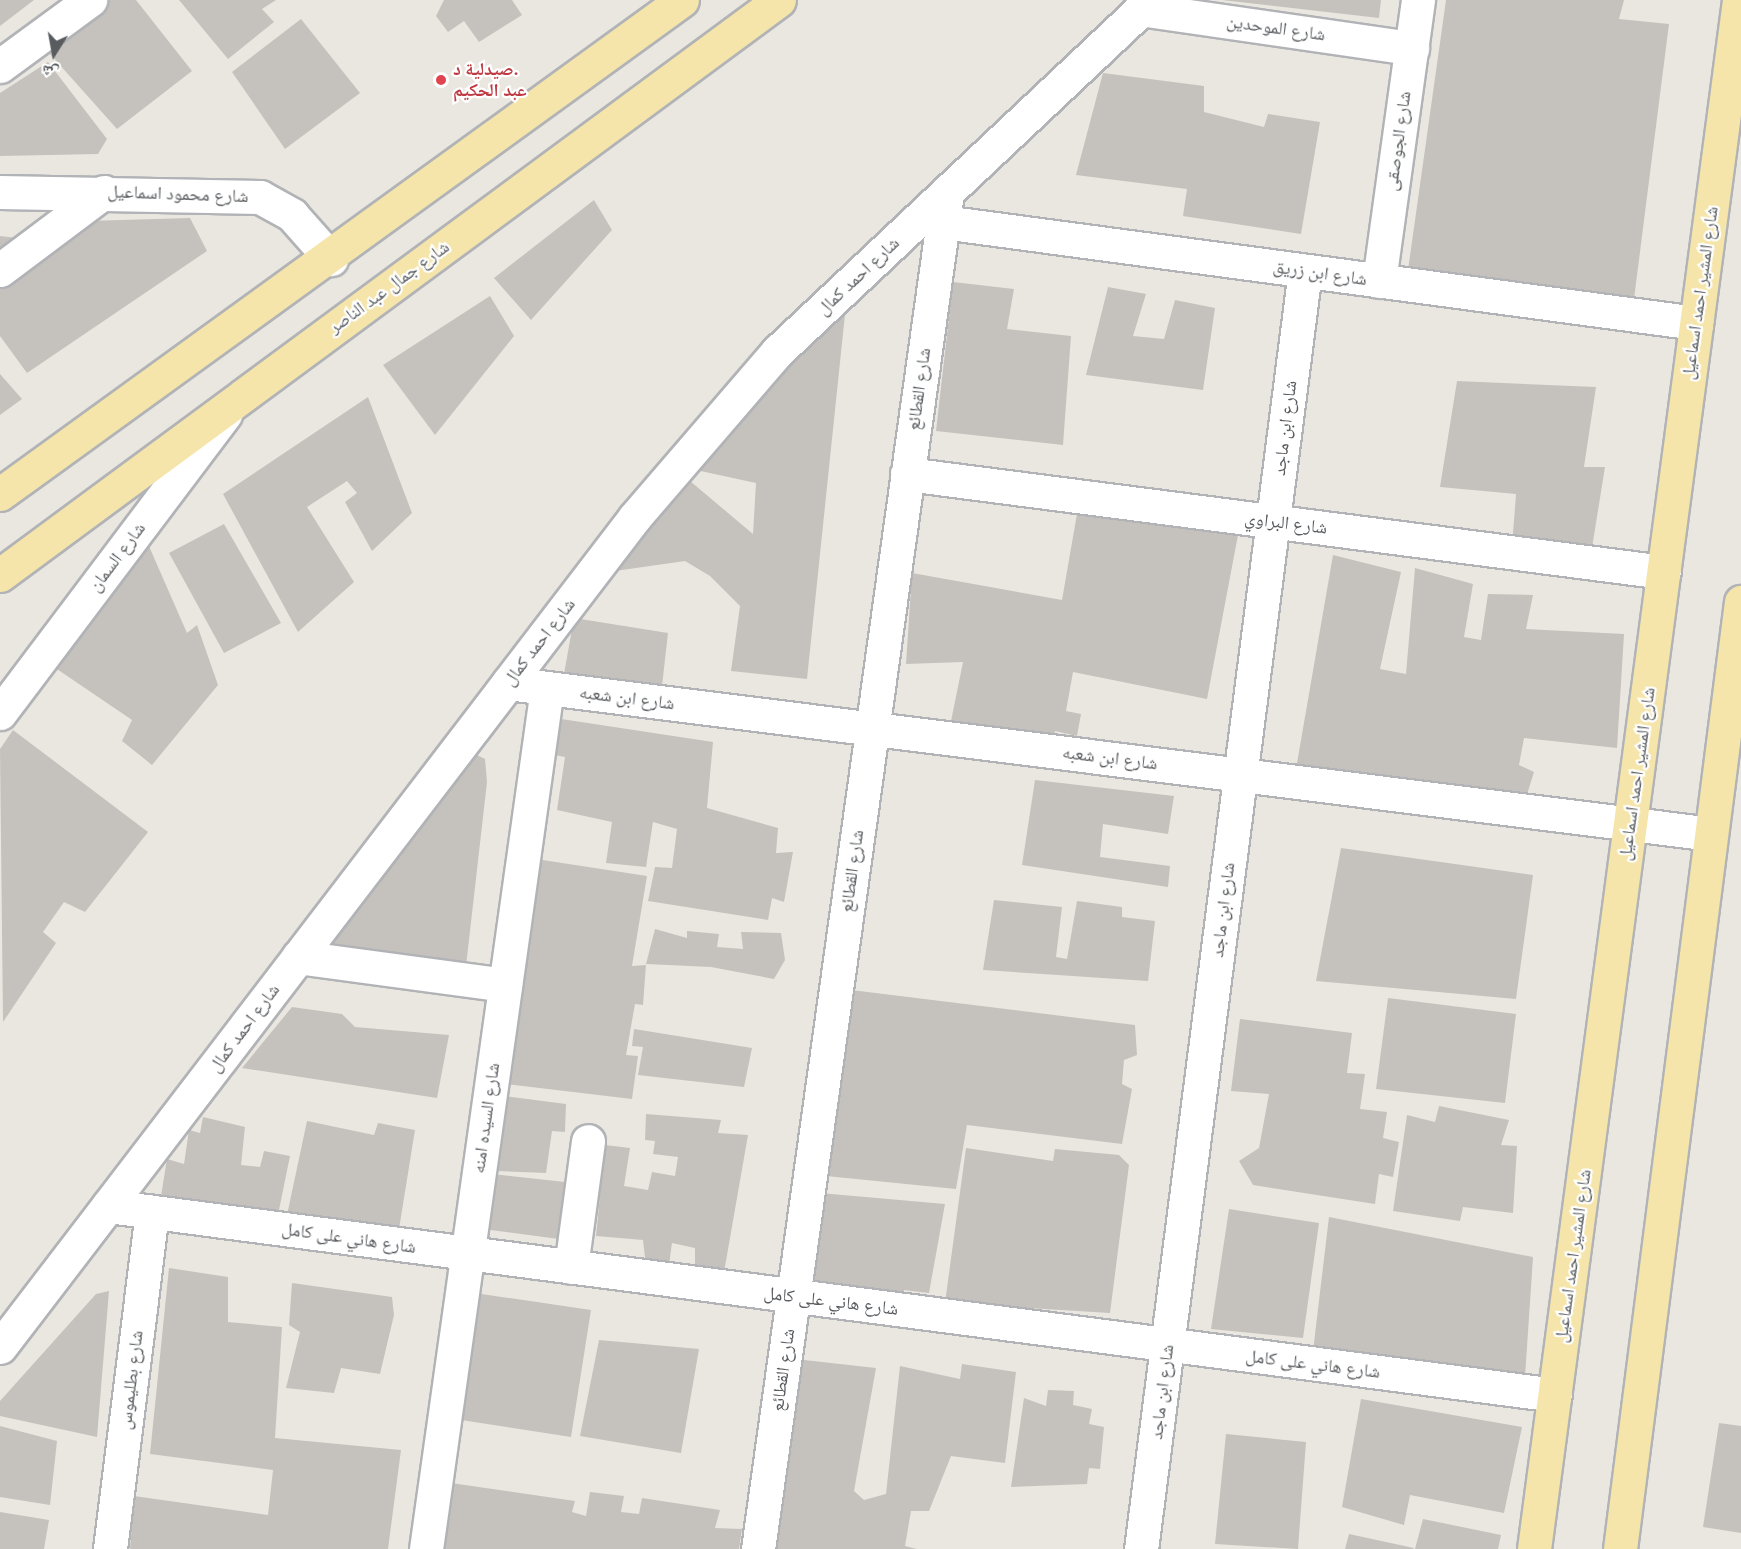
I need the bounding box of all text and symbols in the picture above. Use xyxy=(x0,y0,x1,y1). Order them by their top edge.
street label: شارع الموحدين xyxy=(1225,10,1327,46)
north arrow xyxy=(24,24,84,84)
place label: صيدلية د. عبد الحكيم xyxy=(453,59,526,101)
text: ش xyxy=(40,61,61,83)
marker: صيدلية د. عبد الحكيم xyxy=(434,73,448,87)
street label: شارع الجوصقى xyxy=(1380,90,1416,192)
street label: شارع محمود اسماعيل xyxy=(107,181,249,207)
street label: شارع المشير احمد اسماعيل xyxy=(1677,205,1723,381)
street label: شارع احمد كمال xyxy=(812,232,904,320)
street label: شارع جمال عبد الناصر xyxy=(324,236,454,338)
street label: شارع ابن زريق xyxy=(1272,256,1368,290)
street label: شارع القطائع xyxy=(903,346,935,432)
street label: شارع ابن ماجد xyxy=(1268,379,1302,477)
street label: شارع البراوي xyxy=(1243,507,1329,539)
street label: شارع السمان xyxy=(84,518,150,596)
street label: شارع احمد كمال xyxy=(498,594,580,690)
street label: شارع ابن شعبه xyxy=(578,681,676,715)
street label: شارع المشير احمد اسماعيل xyxy=(1614,686,1660,862)
street label: شارع ابن شعبه xyxy=(1061,741,1159,775)
street label: شارع القطائع xyxy=(836,828,868,914)
street label: شارع ابن ماجد xyxy=(1206,861,1240,959)
street label: شارع احمد كمال xyxy=(204,980,284,1076)
street label: شارع السيده امنه xyxy=(468,1061,504,1175)
street label: شارع المشير احمد اسماعيل xyxy=(1550,1168,1596,1344)
street label: شارع هاني على كامل xyxy=(280,1218,418,1258)
street label: شارع هاني على كامل xyxy=(763,1282,899,1320)
street label: شارع القطائع xyxy=(767,1327,799,1413)
street label: شارع بطليموس xyxy=(114,1329,148,1431)
street label: شارع ابن ماجد xyxy=(1145,1343,1179,1441)
street label: شارع هاني على كامل xyxy=(1245,1345,1381,1383)

